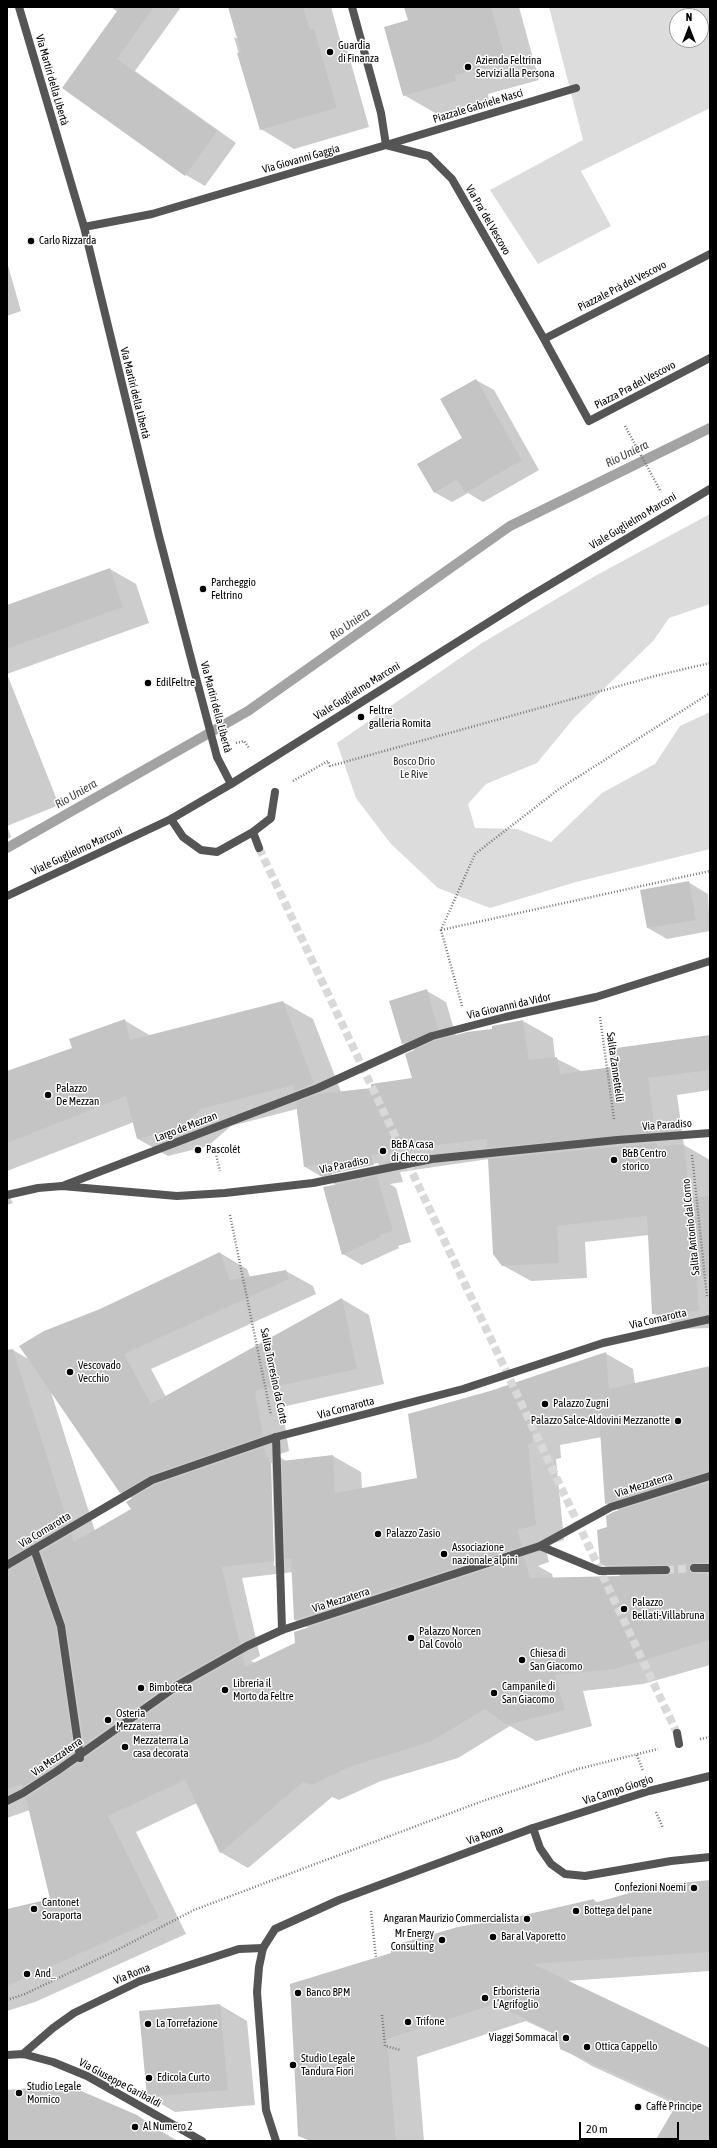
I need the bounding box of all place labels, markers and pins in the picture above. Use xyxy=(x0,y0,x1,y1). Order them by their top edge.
place label: Guardia di Finanza xyxy=(338,39,379,65)
marker: Guardia di Finanza xyxy=(325,47,335,57)
place label: Azienda Feltrina Servizi alla Persona xyxy=(476,54,555,80)
marker: Azienda Feltrina Servizi alla Persona xyxy=(463,62,473,72)
place label: Carlo Rizzarda xyxy=(39,234,96,248)
marker: Carlo Rizzarda xyxy=(26,236,36,246)
place label: Parcheggio Feltrino xyxy=(211,576,256,602)
marker: Parcheggio Feltrino xyxy=(198,584,208,594)
place label: EdilFeltre xyxy=(156,676,195,690)
marker: EdilFeltre xyxy=(143,678,153,688)
place label: Feltre galleria Romita xyxy=(369,704,431,730)
marker: Feltre galleria Romita xyxy=(356,712,366,722)
place label: Palazzo De Mezzan xyxy=(56,1082,99,1108)
marker: Palazzo De Mezzan xyxy=(43,1090,53,1100)
place label: B&B A casa di Checco xyxy=(391,1138,434,1164)
place label: Pascolét xyxy=(206,1143,240,1157)
marker: Pascolét xyxy=(193,1145,203,1155)
marker: B&B A casa di Checco xyxy=(378,1146,388,1156)
place label: B&B Centro storico xyxy=(622,1147,667,1173)
marker: B&B Centro storico xyxy=(609,1155,619,1165)
place label: Vescovado Vecchio xyxy=(78,1359,121,1385)
marker: Vescovado Vecchio xyxy=(65,1367,75,1377)
place label: Palazzo Zugni xyxy=(553,1397,609,1411)
marker: Palazzo Zugni xyxy=(540,1399,550,1409)
place label: Palazzo Salce-Aldovini Mezzanotte xyxy=(531,1414,670,1428)
marker: Palazzo Salce-Aldovini Mezzanotte xyxy=(673,1416,683,1426)
place label: Palazzo Zasio xyxy=(386,1527,440,1541)
marker: Palazzo Zasio xyxy=(373,1529,383,1539)
place label: Associazione nazionale alpini xyxy=(452,1541,518,1567)
marker: Associazione nazionale alpini xyxy=(439,1549,449,1559)
place label: Palazzo Bellati-Villabruna xyxy=(632,1596,705,1622)
marker: Palazzo Bellati-Villabruna xyxy=(619,1604,629,1614)
place label: Palazzo Norcen Dal Covolo xyxy=(419,1625,481,1651)
marker: Palazzo Norcen Dal Covolo xyxy=(406,1633,416,1643)
place label: Chiesa di San Giacomo xyxy=(530,1647,582,1673)
marker: Chiesa di San Giacomo xyxy=(517,1655,527,1665)
place label: Libreria il Morto da Feltre xyxy=(233,1677,294,1703)
place label: Campanile di San Giacomo xyxy=(502,1680,555,1706)
place label: Bimboteca xyxy=(149,1681,192,1695)
marker: Bimboteca xyxy=(136,1683,146,1693)
marker: Libreria il Morto da Feltre xyxy=(220,1685,230,1695)
marker: Campanile di San Giacomo xyxy=(489,1688,499,1698)
place label: Osteria Mezzaterra xyxy=(116,1707,161,1733)
marker: Osteria Mezzaterra xyxy=(103,1715,113,1725)
place label: Mezzaterra La casa decorata xyxy=(133,1734,189,1760)
marker: Mezzaterra La casa decorata xyxy=(120,1742,130,1752)
place label: Confezioni Noemi xyxy=(614,1881,686,1895)
marker: Confezioni Noemi xyxy=(689,1883,699,1893)
place label: Cantonet Soraporta xyxy=(42,1896,82,1922)
marker: Cantonet Soraporta xyxy=(29,1904,39,1914)
place label: Bottega del pane xyxy=(584,1904,652,1918)
marker: Bottega del pane xyxy=(571,1906,581,1916)
place label: Angaran Maurizio Commercialista xyxy=(383,1912,519,1926)
marker: Angaran Maurizio Commercialista xyxy=(522,1914,532,1924)
place label: Mr Energy Consulting xyxy=(391,1927,434,1953)
place label: Bar al Vaporetto xyxy=(501,1930,566,1944)
marker: Bar al Vaporetto xyxy=(488,1932,498,1942)
marker: Mr Energy Consulting xyxy=(437,1935,447,1945)
place label: And_ xyxy=(35,1967,56,1981)
marker: And_ xyxy=(22,1969,32,1979)
place label: Erboristeria L’Agrifoglio xyxy=(493,1985,540,2011)
place label: Banco BPM xyxy=(306,1986,350,2000)
marker: Banco BPM xyxy=(293,1988,303,1998)
marker: Erboristeria L’Agrifoglio xyxy=(480,1993,490,2003)
place label: Trifone xyxy=(416,2015,444,2029)
place label: La Torrefazione xyxy=(156,2017,218,2031)
marker: Trifone xyxy=(403,2017,413,2027)
marker: La Torrefazione xyxy=(143,2019,153,2029)
place label: Viaggi Sommacal xyxy=(489,2031,558,2045)
marker: Viaggi Sommacal xyxy=(561,2033,571,2043)
place label: Ottica Cappello xyxy=(595,2040,657,2054)
marker: Ottica Cappello xyxy=(582,2042,592,2052)
place label: Studio Legale Tandura Fiori xyxy=(301,2052,355,2078)
marker: Studio Legale Tandura Fiori xyxy=(288,2060,298,2070)
place label: Edicola Curto xyxy=(157,2071,210,2085)
marker: Edicola Curto xyxy=(144,2073,154,2083)
place label: Studio Legale Mornico xyxy=(27,2080,81,2106)
marker: Studio Legale Mornico xyxy=(14,2088,24,2098)
place label: Caffè Principe xyxy=(646,2100,702,2114)
marker: Caffè Principe xyxy=(633,2102,643,2112)
place label: Al Numero 2 xyxy=(143,2120,193,2134)
marker: Al Numero 2 xyxy=(130,2122,140,2132)

